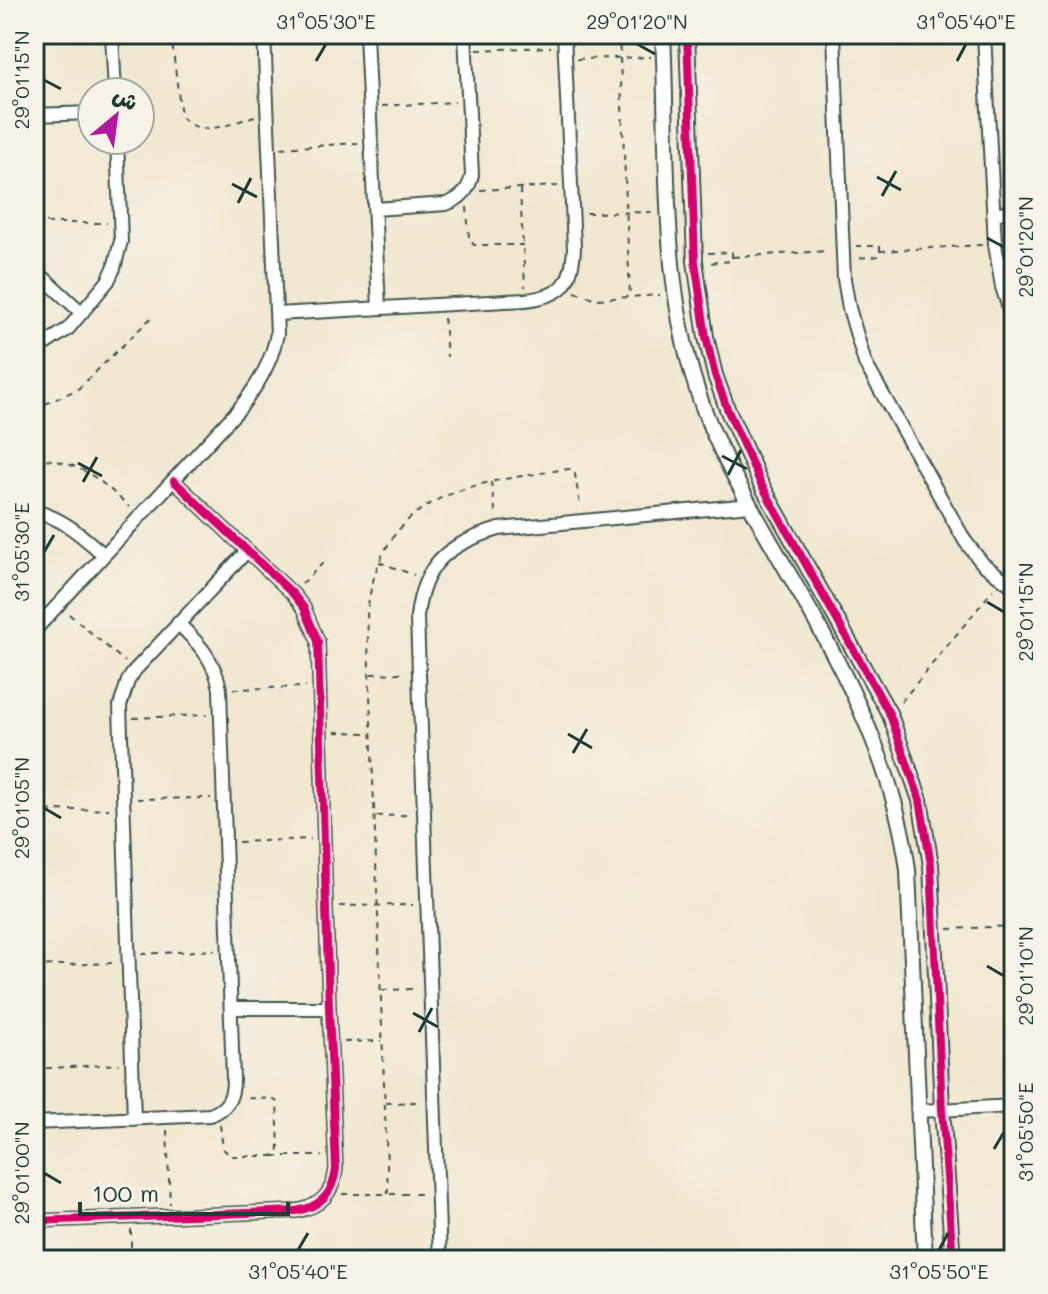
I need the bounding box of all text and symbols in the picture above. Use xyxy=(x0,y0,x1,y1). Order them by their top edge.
text: 31°05'30"E xyxy=(276,8,376,34)
text: 29°01'20"N xyxy=(586,8,688,34)
text: 31°05'40"E xyxy=(916,8,1016,34)
text: 29°01'15"N xyxy=(8,31,34,129)
north arrow xyxy=(76,76,156,156)
text: ش xyxy=(108,80,144,117)
text: 29°01'20"N xyxy=(1012,196,1038,298)
text: 31°05'30"E xyxy=(8,502,34,602)
text: 29°01'15"N xyxy=(1012,563,1038,661)
text: 29°01'05"N xyxy=(8,757,34,859)
text: 29°01'10"N xyxy=(1012,926,1038,1026)
text: 31°05'50"E xyxy=(1012,1082,1038,1182)
text: 29°01'00"N xyxy=(8,1122,34,1224)
scale bar xyxy=(80,1166,288,1216)
text: 100 m xyxy=(92,1177,159,1208)
text: 31°05'40"E xyxy=(248,1258,348,1284)
text: 31°05'50"E xyxy=(889,1258,989,1284)

